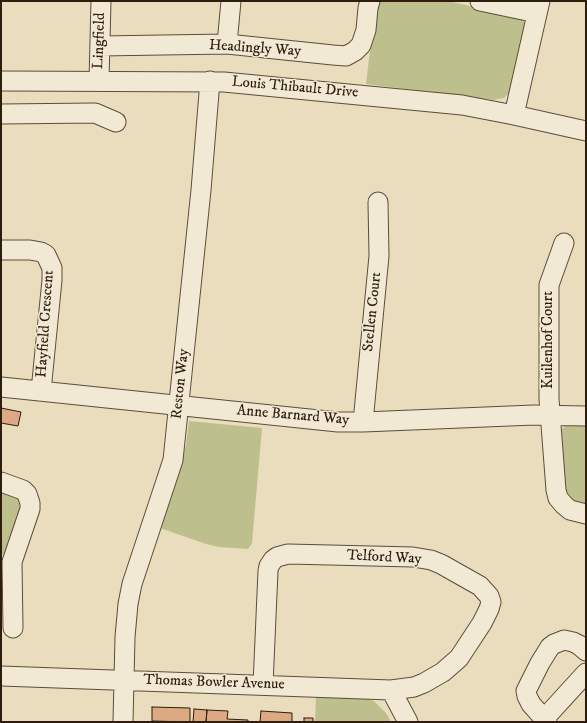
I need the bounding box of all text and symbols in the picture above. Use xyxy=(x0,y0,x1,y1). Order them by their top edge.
street label: Lingfield xyxy=(90,12,110,70)
street label: Headingly Way xyxy=(208,37,302,61)
street label: Louis Thibault Drive xyxy=(231,73,359,103)
street label: Hayfield Crescent xyxy=(33,270,59,378)
street label: Stellen Court xyxy=(360,271,386,353)
street label: Kuilenhof Court xyxy=(540,291,558,389)
street label: Reston Way xyxy=(168,348,194,420)
street label: Anne Barnard Way xyxy=(236,402,350,430)
street label: Telford Way xyxy=(346,547,422,569)
street label: Thomas Bowler Avenue xyxy=(143,672,285,694)

